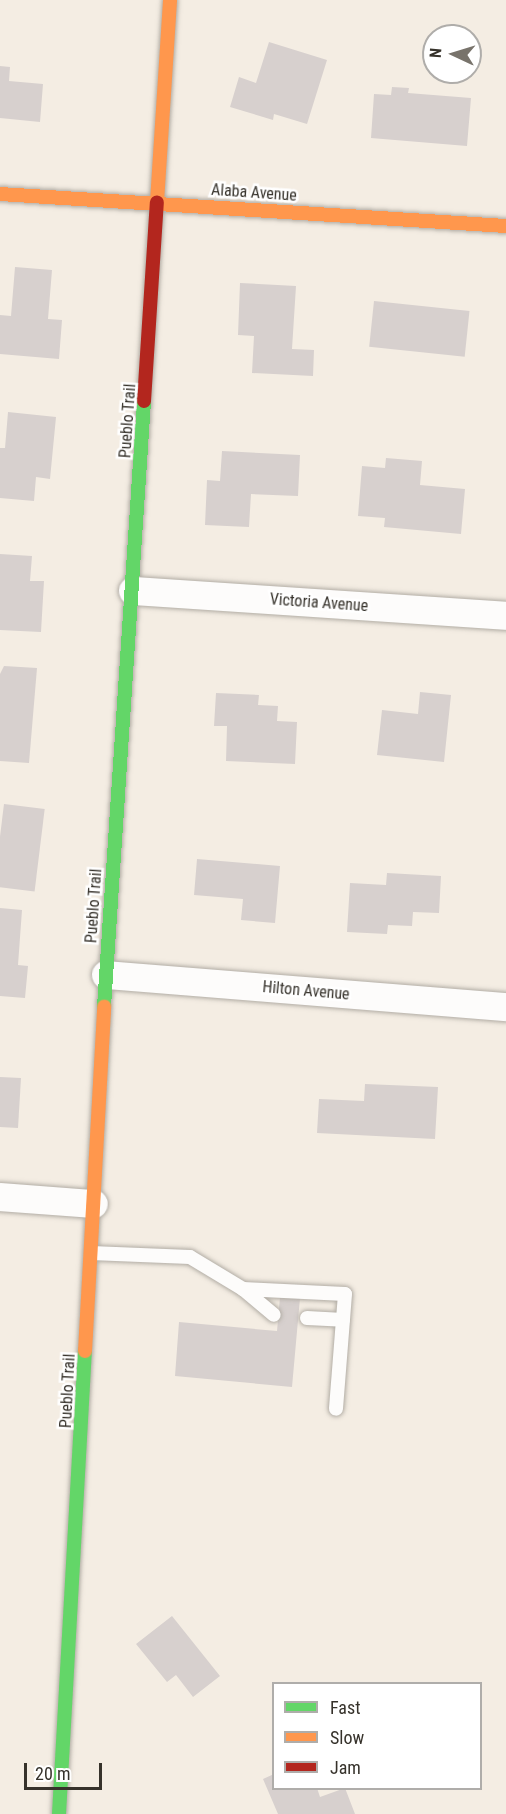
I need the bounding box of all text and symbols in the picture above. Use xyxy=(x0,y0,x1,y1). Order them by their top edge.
north arrow xyxy=(422,24,482,84)
text: N xyxy=(426,47,445,58)
street label: Alaba Avenue xyxy=(211,180,297,206)
street label: Pueblo Trail xyxy=(116,383,140,459)
street label: Victoria Avenue xyxy=(269,590,369,616)
street label: Pueblo Trail xyxy=(82,868,106,944)
street label: Hilton Avenue xyxy=(262,978,350,1004)
street label: Pueblo Trail xyxy=(56,1353,80,1429)
legend xyxy=(272,1682,482,1790)
text: Fast xyxy=(330,1697,361,1718)
text: Slow xyxy=(330,1727,364,1748)
scale bar xyxy=(27,1751,105,1789)
text: Jam xyxy=(330,1757,361,1778)
text: 20 m xyxy=(35,1763,70,1784)

